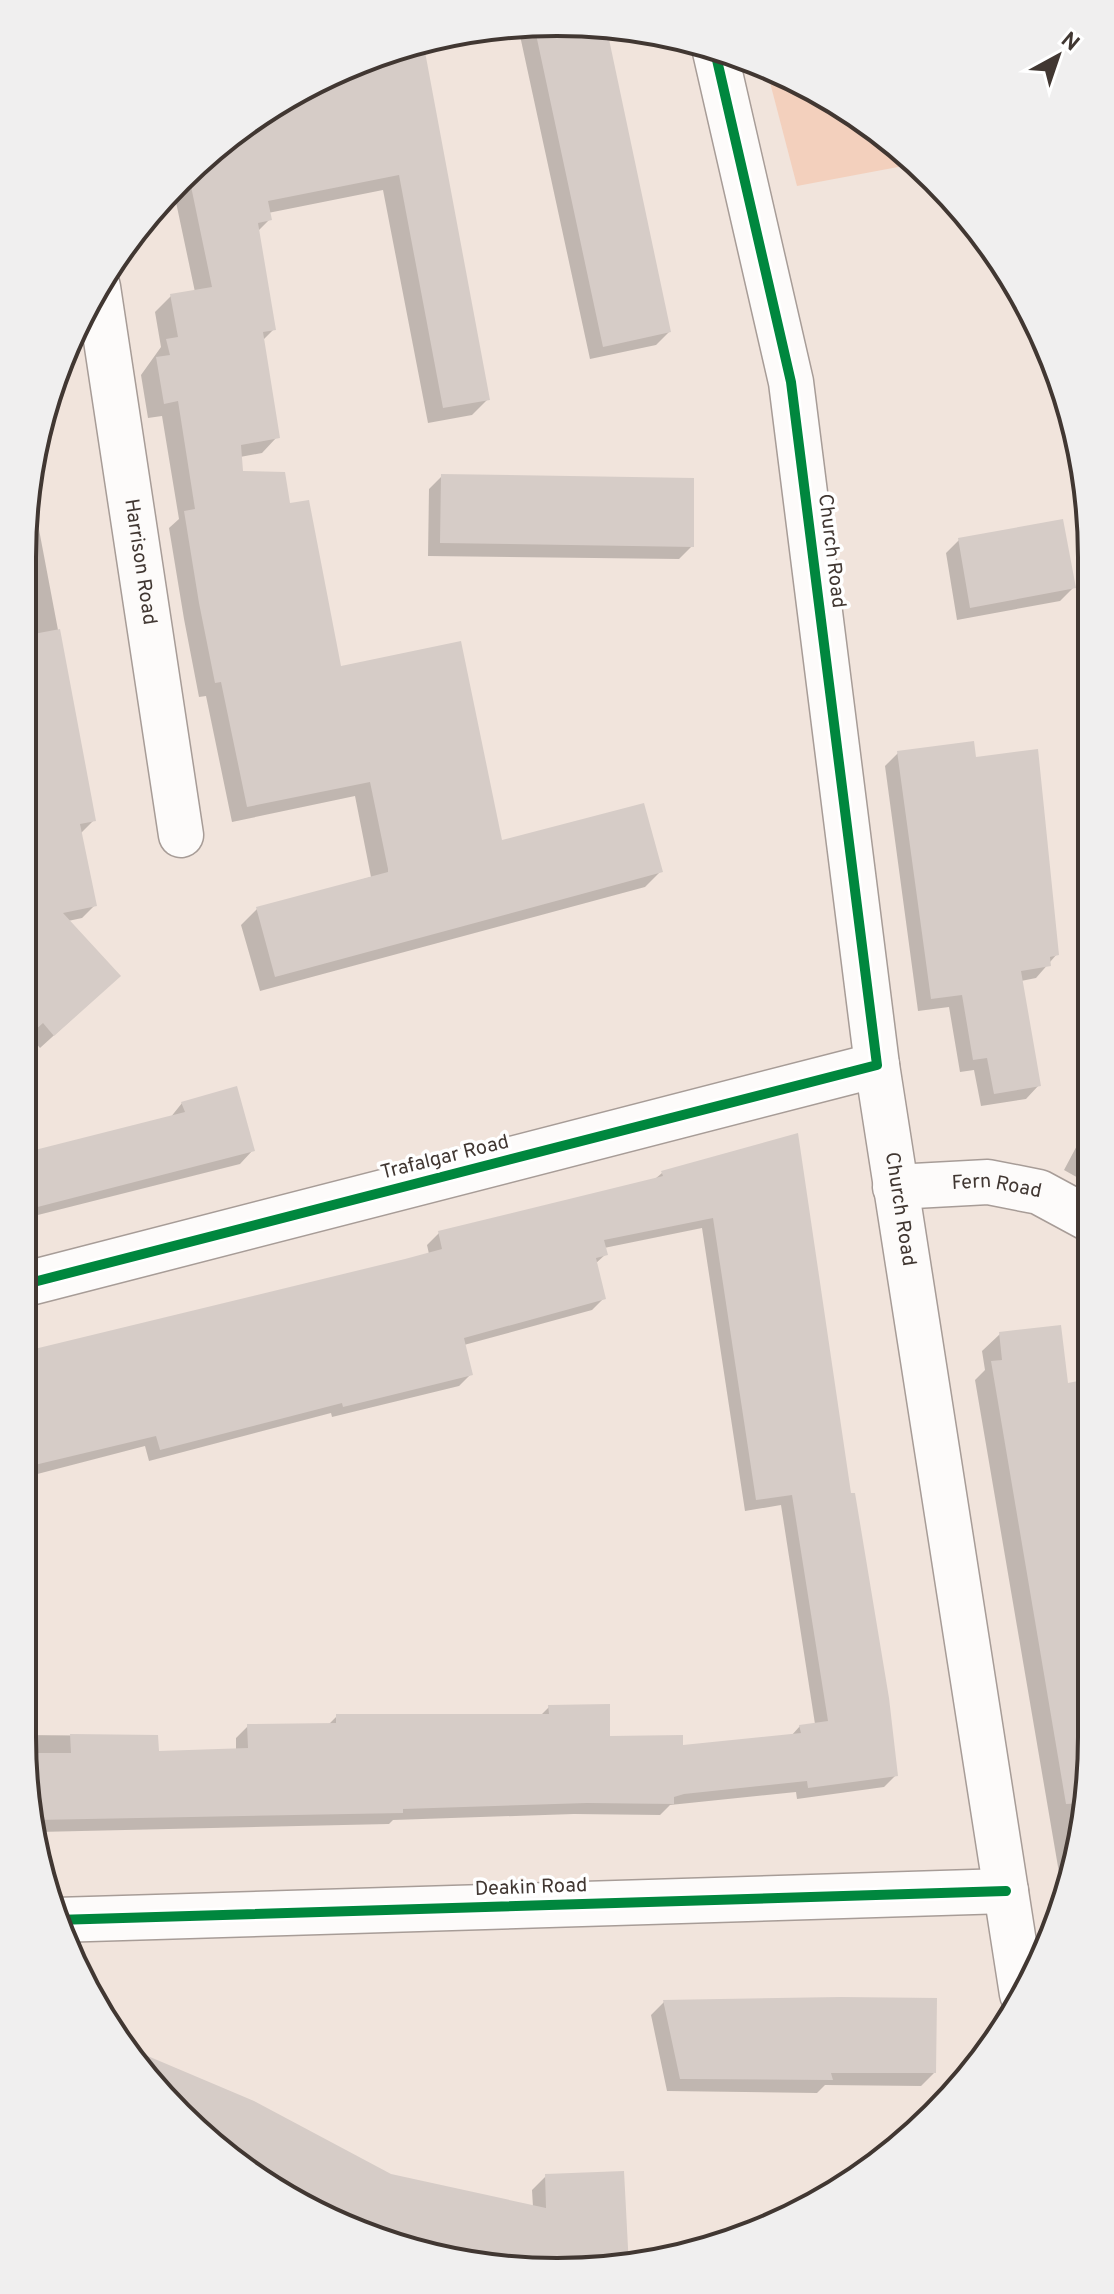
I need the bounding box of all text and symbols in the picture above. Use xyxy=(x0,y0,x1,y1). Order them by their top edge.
north arrow xyxy=(1018,16,1098,96)
text: N xyxy=(1055,27,1084,58)
street label: Church Road xyxy=(811,492,851,610)
street label: Harrison Road xyxy=(117,497,162,627)
street label: Trafalgar Road xyxy=(378,1130,512,1186)
street label: Church Road xyxy=(878,1150,921,1268)
street label: Fern Road xyxy=(951,1169,1044,1205)
street label: Deakin Road xyxy=(474,1873,588,1903)

